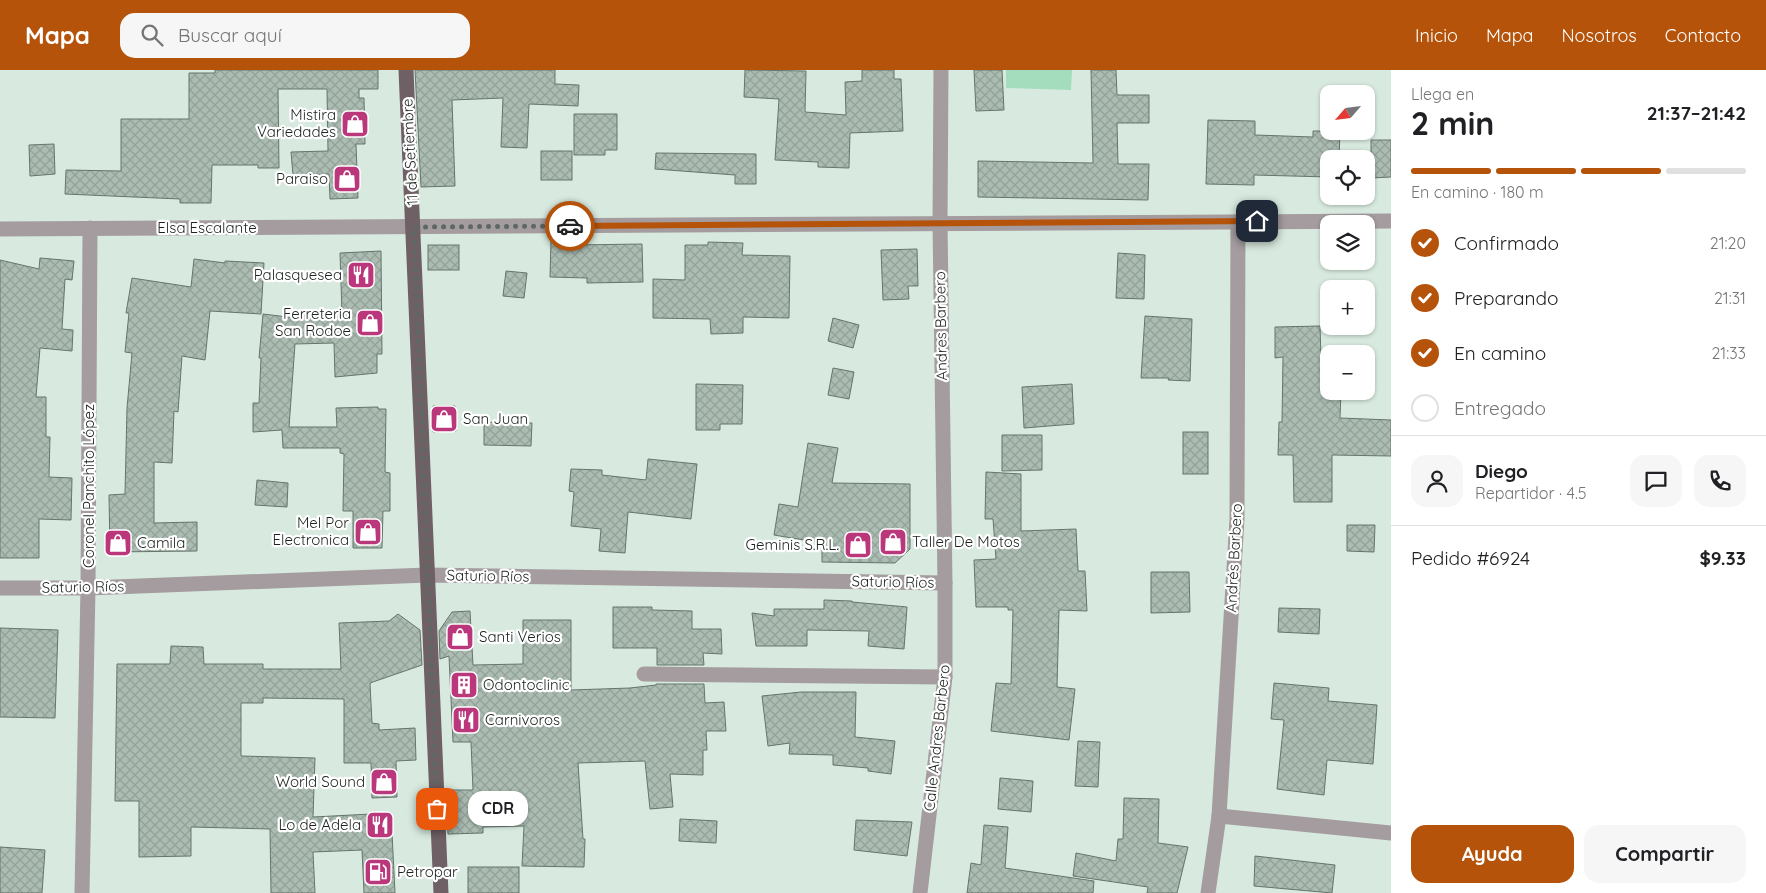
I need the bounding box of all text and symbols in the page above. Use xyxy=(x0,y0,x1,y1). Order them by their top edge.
search box xyxy=(120,13,470,58)
text: Mapa xyxy=(25,20,90,50)
icon: search xyxy=(138,21,166,49)
text: Buscar aquí xyxy=(178,23,282,47)
text: Inicio xyxy=(1415,24,1458,47)
text: Mapa xyxy=(1486,24,1534,47)
text: Nosotros xyxy=(1562,24,1637,47)
text: Contacto xyxy=(1665,24,1741,47)
text: Llega en xyxy=(1411,84,1474,104)
north arrow xyxy=(1320,85,1375,140)
map controls xyxy=(1320,85,1375,400)
street label: 11 de Setiembre xyxy=(397,98,422,206)
text: 21:37–21:42 xyxy=(1647,101,1746,125)
text: 2 min xyxy=(1411,103,1494,143)
place label: Mistira Variedades xyxy=(257,105,336,141)
shop icon: Mistira Variedades xyxy=(340,109,370,139)
button: locate xyxy=(1320,150,1375,205)
shop icon: Paraiso xyxy=(332,164,362,194)
place label: Paraiso xyxy=(276,169,328,188)
text: En camino · 180 m xyxy=(1411,182,1544,202)
pin xyxy=(1236,200,1278,242)
courier xyxy=(545,201,595,251)
icon: home xyxy=(1243,207,1271,235)
icon: car xyxy=(556,212,584,240)
button: layers xyxy=(1320,215,1375,270)
street label: Elsa Escalante xyxy=(157,218,257,237)
icon: check xyxy=(1411,229,1439,257)
text: Confirmado xyxy=(1454,231,1559,255)
text: 21:20 xyxy=(1710,233,1746,253)
restaurant icon: Palasquesea xyxy=(346,260,376,290)
place label: Palasquesea xyxy=(254,265,342,284)
street label: Andres Barbero xyxy=(930,271,951,381)
button: + xyxy=(1320,280,1375,335)
icon: check xyxy=(1411,284,1439,312)
text: Preparando xyxy=(1454,286,1559,310)
text: 21:31 xyxy=(1714,288,1746,308)
place label: Ferreteria San Rodoe xyxy=(275,304,351,340)
shop icon: Ferreteria San Rodoe xyxy=(355,308,385,338)
icon: check xyxy=(1411,339,1439,367)
text: En camino xyxy=(1454,341,1546,365)
text: 21:33 xyxy=(1711,343,1746,363)
button: − xyxy=(1320,345,1375,400)
text: Entregado xyxy=(1454,396,1546,420)
street label: Coronel Panchito López xyxy=(79,404,98,568)
shop icon: San Juan xyxy=(429,404,459,434)
place label: San Juan xyxy=(463,409,528,428)
button: person xyxy=(1411,455,1463,507)
button: chat xyxy=(1630,455,1682,507)
button: phone xyxy=(1694,455,1746,507)
text: Diego xyxy=(1475,459,1528,483)
text: Repartidor · 4.5 xyxy=(1475,483,1587,503)
street label: Andrés Barbero xyxy=(1221,503,1246,613)
place label: Mel Por Electronica xyxy=(273,513,349,549)
shop icon: Mel Por Electronica xyxy=(353,517,383,547)
shop icon: Taller De Motos xyxy=(878,527,908,557)
shop icon: Camila xyxy=(103,528,133,558)
shop icon: Geminis S.R.L. xyxy=(843,530,873,560)
place label: Taller De Motos xyxy=(912,532,1020,551)
place label: Camila xyxy=(137,533,185,552)
place label: Geminis S.R.L. xyxy=(746,535,839,554)
text: Pedido #6924 xyxy=(1411,546,1530,570)
text: $9.33 xyxy=(1699,546,1746,570)
street label: Saturio Ríos xyxy=(447,565,529,586)
street label: Saturio Ríos xyxy=(852,571,934,592)
street label: Saturio Ríos xyxy=(42,576,124,597)
shop icon: Santi Verios xyxy=(445,622,475,652)
place label: Santi Verios xyxy=(479,627,561,646)
street label: Calle Andres Barbero xyxy=(919,664,954,812)
building icon: Odontoclinic xyxy=(449,670,479,700)
place label: Odontoclinic xyxy=(483,675,570,694)
restaurant icon: Carnivoros xyxy=(451,705,481,735)
place label: Carnivoros xyxy=(485,710,560,729)
shop icon: World Sound xyxy=(369,767,399,797)
place label: World Sound xyxy=(276,772,365,791)
pin xyxy=(416,788,458,830)
callout: CDR xyxy=(467,792,527,826)
icon: bag xyxy=(423,795,451,823)
text: CDR xyxy=(482,798,514,818)
restaurant icon: Lo de Adela xyxy=(365,810,395,840)
place label: Lo de Adela xyxy=(278,815,361,834)
button: Ayuda xyxy=(1411,825,1574,883)
button: Compartir xyxy=(1584,825,1746,883)
fuel station icon: Petropar xyxy=(363,857,393,887)
place label: Petropar xyxy=(397,862,458,881)

